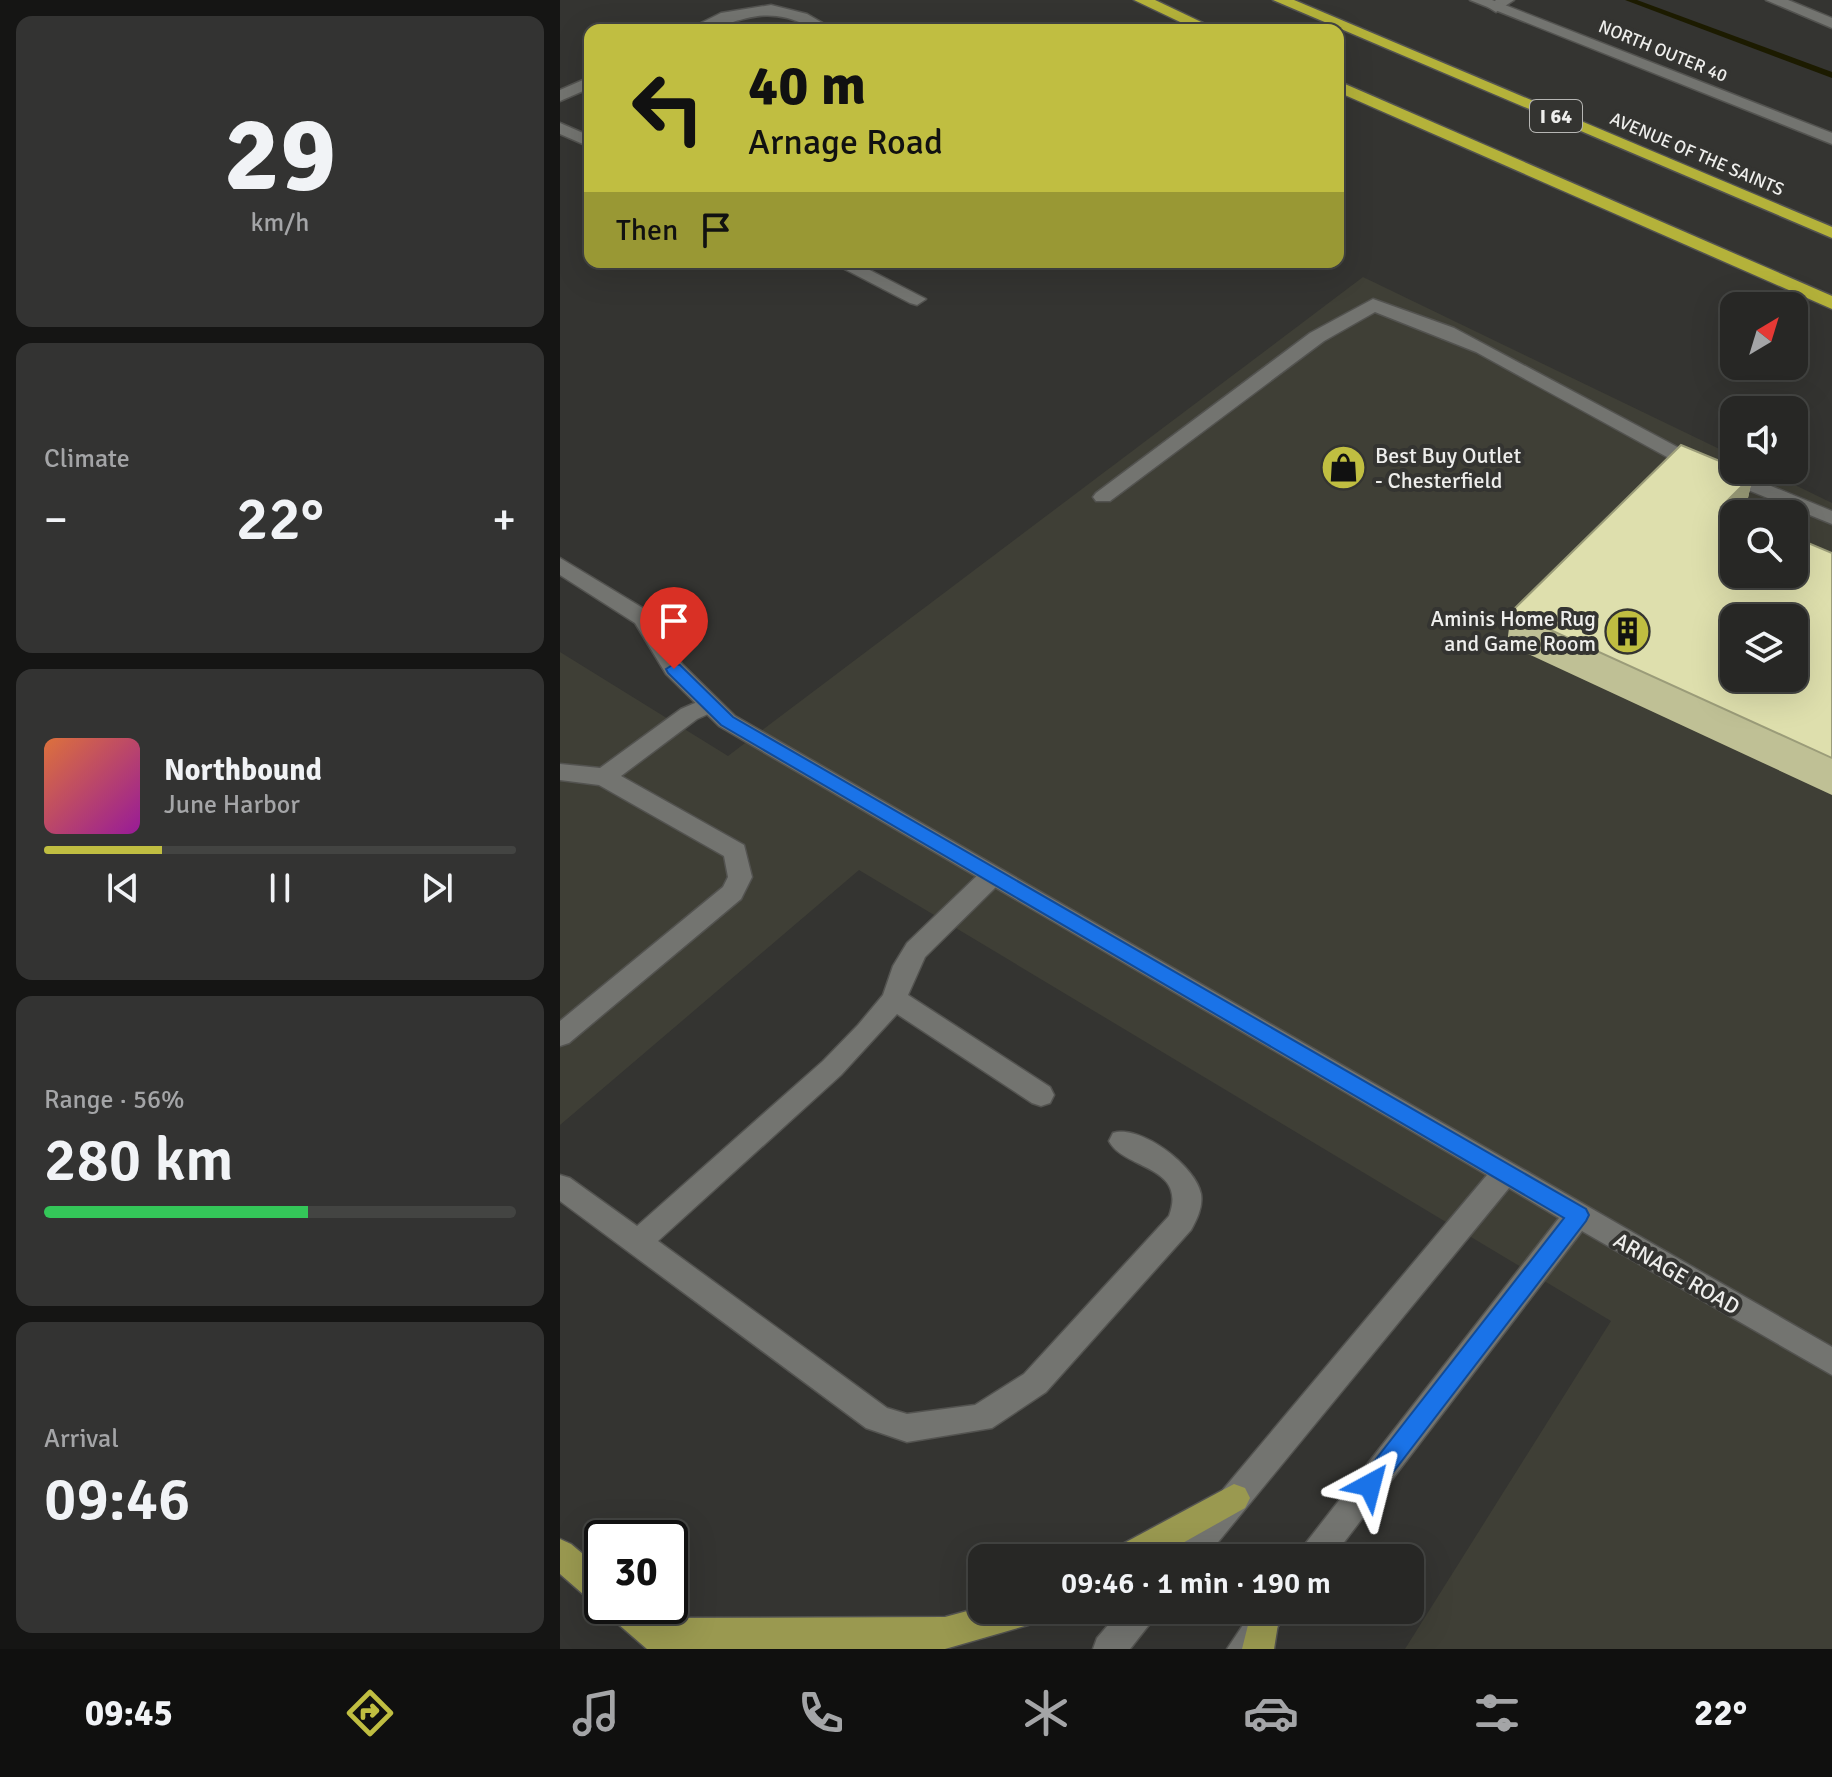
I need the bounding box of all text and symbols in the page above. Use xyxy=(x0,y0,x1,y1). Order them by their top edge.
street label: NORTH OUTER 40 xyxy=(1595,15,1731,87)
text: 40 m xyxy=(748,51,866,120)
icon: left xyxy=(616,56,720,160)
text: 29 xyxy=(224,91,336,219)
road number: I 64 xyxy=(1530,100,1582,132)
street label: AVENUE OF THE SAINTS xyxy=(1607,107,1787,201)
text: Arnage Road xyxy=(748,120,943,165)
text: km/h xyxy=(251,207,309,239)
icon: arrive xyxy=(694,208,738,252)
text: Then xyxy=(616,212,678,249)
north arrow xyxy=(1720,292,1808,380)
map controls xyxy=(1720,292,1808,692)
button: sound xyxy=(1720,396,1808,484)
place label: Best Buy Outlet - Chesterfield xyxy=(1375,442,1521,494)
text: Climate xyxy=(44,443,130,475)
shop icon: Best Buy Outlet - Chesterfield xyxy=(1320,444,1368,492)
text: 22° xyxy=(236,483,324,557)
text: − xyxy=(44,493,68,547)
text: + xyxy=(492,493,516,547)
button: search xyxy=(1720,500,1808,588)
pin xyxy=(640,587,708,669)
icon: arrive xyxy=(652,599,696,643)
button: layers xyxy=(1720,604,1808,692)
place label: Aminis Home Rug and Game Room xyxy=(1431,605,1596,657)
building icon: Aminis Home Rug and Game Room xyxy=(1603,607,1651,655)
text: Northbound xyxy=(164,752,322,789)
text: June Harbor xyxy=(164,789,300,821)
icon: previous xyxy=(101,866,145,910)
icon: pause xyxy=(258,866,302,910)
icon: next xyxy=(415,866,459,910)
text: Range · 56% xyxy=(44,1084,185,1116)
text: 280 km xyxy=(44,1124,233,1198)
street label: ARNAGE ROAD xyxy=(1609,1226,1745,1320)
text: Arrival xyxy=(44,1423,119,1455)
position arrow xyxy=(1328,1443,1412,1527)
text: 09:46 xyxy=(44,1463,191,1537)
speed limit sign: 30 xyxy=(584,1520,688,1624)
text: 09:46 · 1 min · 190 m xyxy=(1061,1565,1331,1602)
icon: directions xyxy=(342,1685,398,1741)
icon: music xyxy=(568,1685,624,1741)
icon: phone xyxy=(793,1685,849,1741)
icon: climate xyxy=(1018,1685,1074,1741)
icon: car xyxy=(1243,1685,1299,1741)
icon: filters xyxy=(1469,1685,1525,1741)
text: 09:45 xyxy=(85,1691,173,1736)
text: 22° xyxy=(1694,1691,1747,1736)

